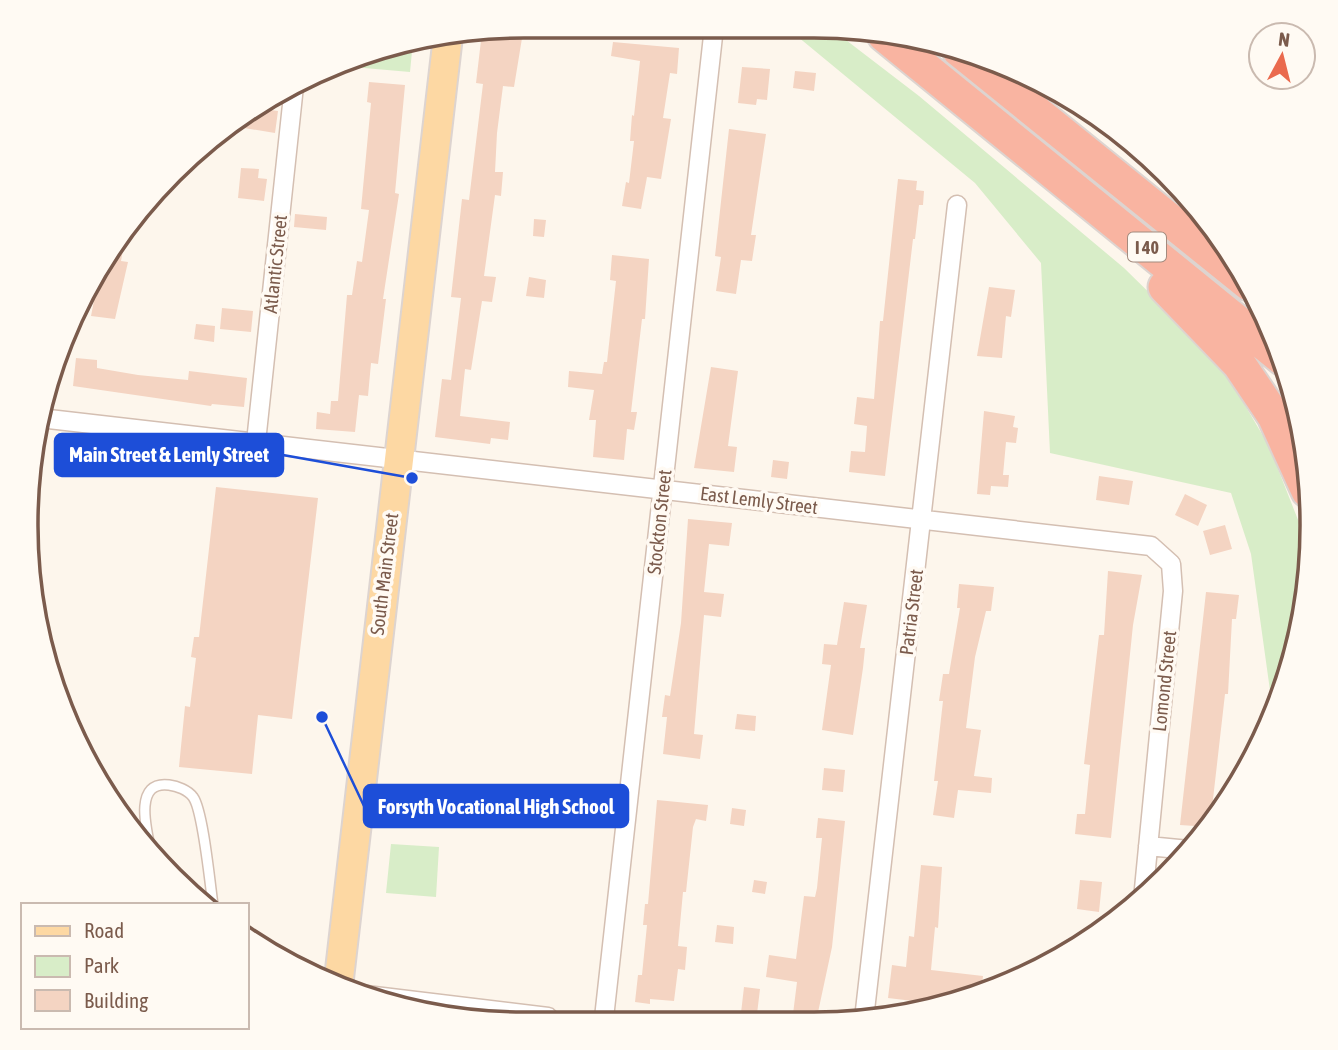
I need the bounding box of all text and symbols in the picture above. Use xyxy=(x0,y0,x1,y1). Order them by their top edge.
north arrow xyxy=(1247,21,1317,91)
text: N xyxy=(1277,28,1291,51)
street label: Atlantic Street xyxy=(259,214,291,314)
road number: I 40 xyxy=(1128,232,1166,262)
callout: Main Street & Lemly Street xyxy=(55,434,283,476)
text: Main Street & Lemly Street xyxy=(69,442,269,466)
street label: Stockton Street xyxy=(643,468,675,576)
street label: East Lemly Street xyxy=(699,482,819,518)
street label: South Main Street xyxy=(366,512,402,636)
street label: Patria Street xyxy=(895,568,927,656)
street label: Lomond Street xyxy=(1148,629,1180,733)
callout: Forsyth Vocational High School xyxy=(364,785,628,827)
text: Forsyth Vocational High School xyxy=(378,794,615,818)
legend xyxy=(21,903,248,1029)
text: Road xyxy=(84,918,124,942)
text: Park xyxy=(84,953,119,977)
text: Building xyxy=(84,988,148,1012)

